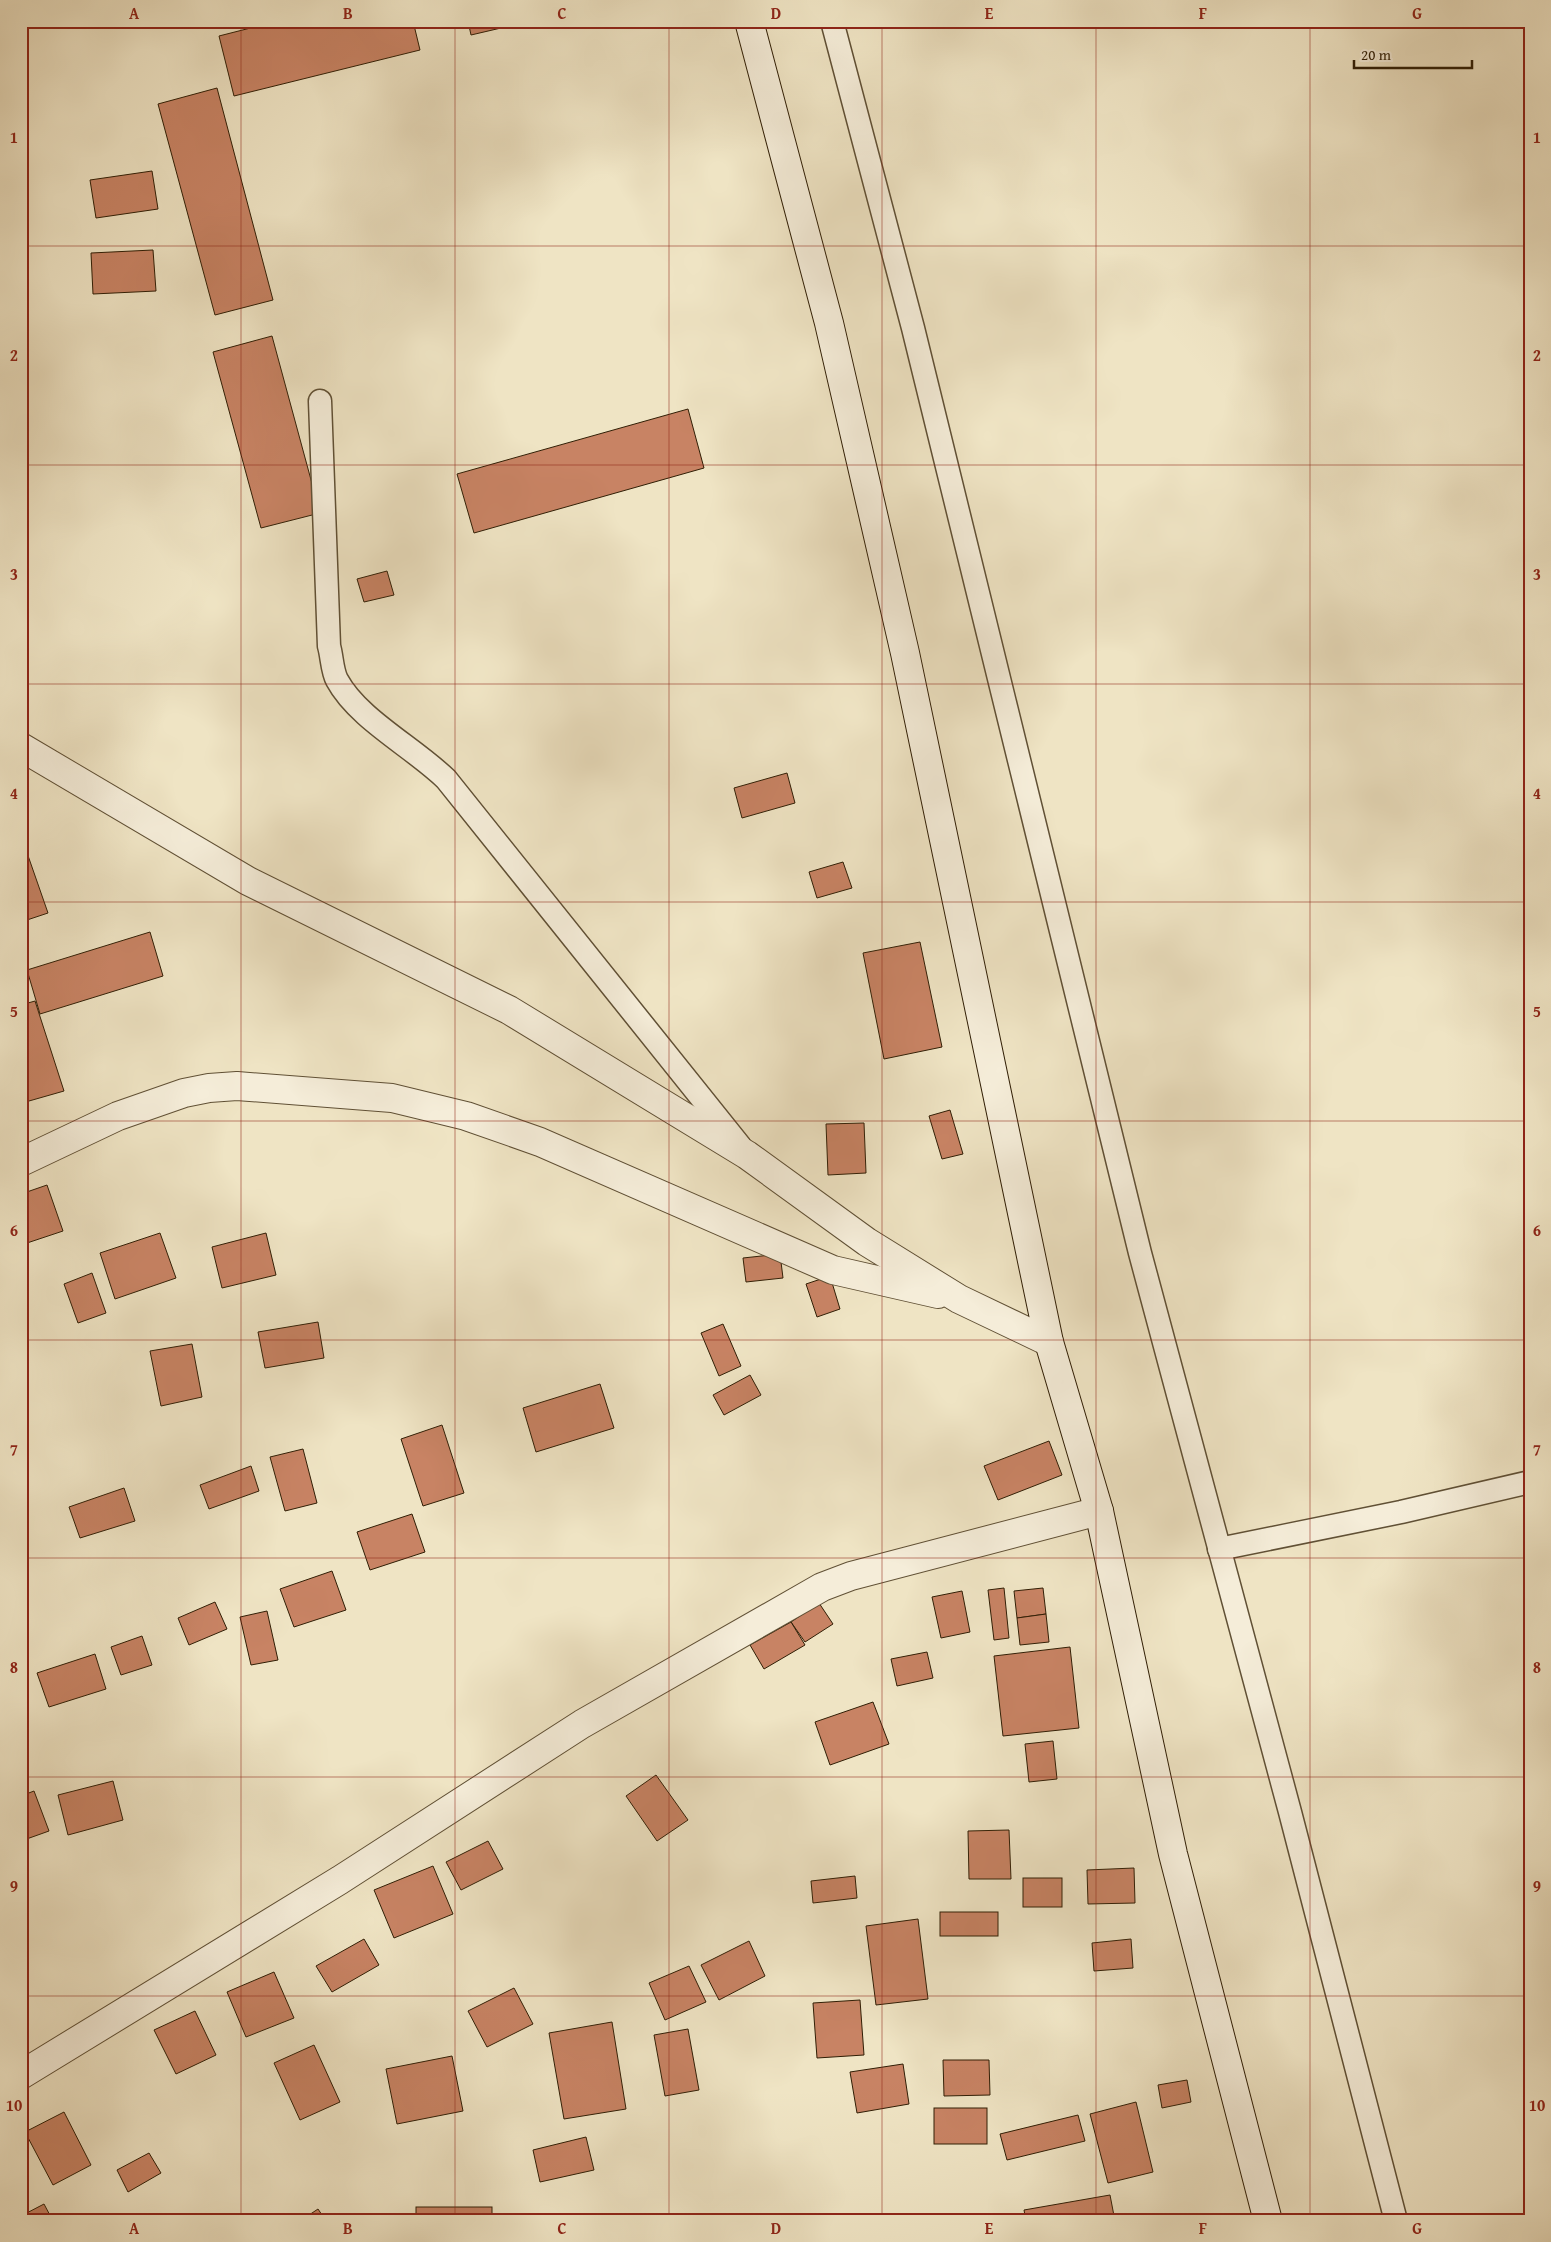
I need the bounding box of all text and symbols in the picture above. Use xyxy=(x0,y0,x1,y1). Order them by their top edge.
text: A xyxy=(129,1,140,25)
text: B xyxy=(343,1,353,25)
text: C xyxy=(557,1,567,25)
text: D xyxy=(771,1,781,25)
text: E xyxy=(985,1,994,25)
text: F xyxy=(1199,1,1207,25)
text: G xyxy=(1412,1,1422,25)
scale bar xyxy=(1354,38,1471,70)
text: 20 m xyxy=(1361,44,1392,65)
text: 1 xyxy=(10,125,18,149)
text: 1 xyxy=(1533,125,1541,149)
text: 2 xyxy=(10,343,18,367)
text: 2 xyxy=(1533,343,1541,367)
text: 3 xyxy=(10,562,18,586)
text: 3 xyxy=(1533,562,1541,586)
text: 4 xyxy=(10,781,18,805)
text: 4 xyxy=(1533,781,1541,805)
text: 5 xyxy=(10,999,18,1023)
text: 5 xyxy=(1533,999,1541,1023)
text: 6 xyxy=(10,1218,18,1242)
text: 6 xyxy=(1533,1218,1541,1242)
text: 7 xyxy=(10,1437,18,1461)
text: 7 xyxy=(1533,1437,1541,1461)
text: 8 xyxy=(10,1655,18,1679)
text: 8 xyxy=(1533,1655,1541,1679)
text: 9 xyxy=(10,1874,18,1898)
text: 9 xyxy=(1533,1874,1541,1898)
text: 10 xyxy=(6,2093,22,2117)
text: 10 xyxy=(1529,2093,1545,2117)
text: A xyxy=(129,2216,140,2240)
text: B xyxy=(343,2216,353,2240)
text: C xyxy=(557,2216,567,2240)
text: D xyxy=(771,2216,781,2240)
text: E xyxy=(985,2216,994,2240)
text: F xyxy=(1199,2216,1207,2240)
text: G xyxy=(1412,2216,1422,2240)

